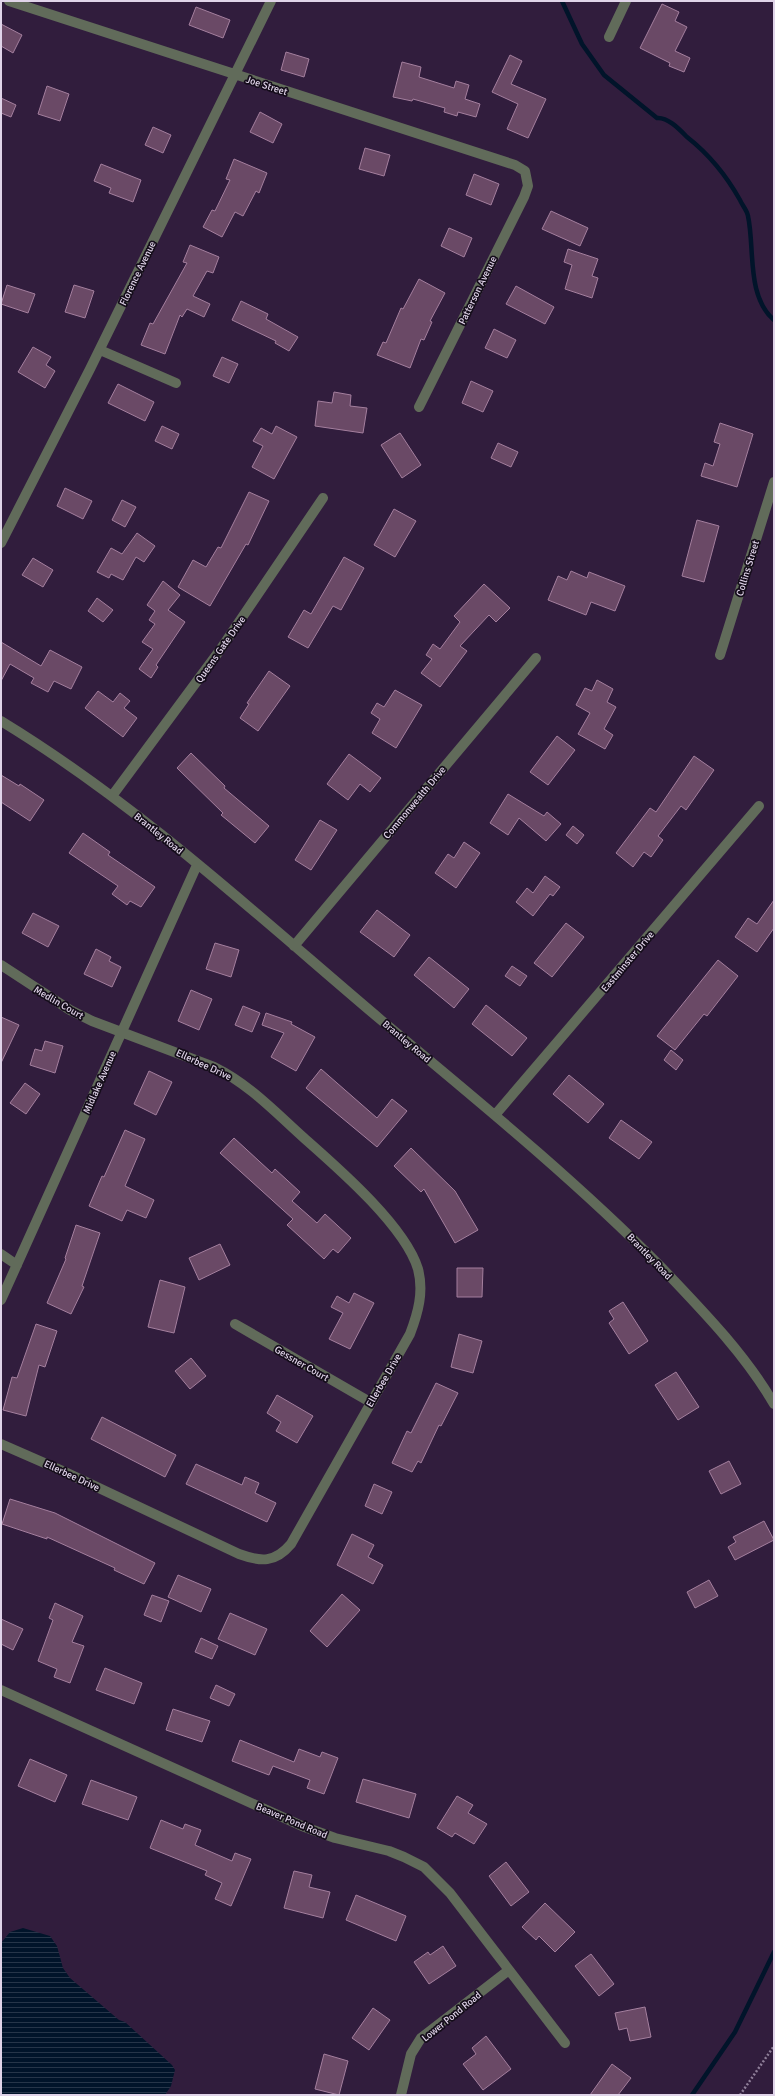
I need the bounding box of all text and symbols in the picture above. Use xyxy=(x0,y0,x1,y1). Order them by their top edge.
street label: Joe Street xyxy=(244,74,289,98)
street label: Florence Avenue xyxy=(117,239,159,308)
street label: Patterson Avenue xyxy=(456,254,500,327)
street label: Collins Street xyxy=(734,538,762,598)
street label: Queens Gate Drive xyxy=(193,614,248,685)
street label: Commonwealth Drive xyxy=(381,764,449,841)
street label: Brantley Road xyxy=(131,810,185,857)
street label: Eastminster Drive xyxy=(599,929,657,995)
street label: Medlin Court xyxy=(31,984,86,1022)
street label: Brantley Road xyxy=(380,1018,433,1065)
street label: Ellerbee Drive xyxy=(174,1047,233,1083)
street label: Midlake Avenue xyxy=(81,1049,119,1116)
street label: Brantley Road xyxy=(624,1231,674,1282)
street label: Gessner Court xyxy=(272,1344,331,1384)
street label: Ellerbee Drive xyxy=(364,1352,404,1409)
street label: Ellerbee Drive xyxy=(42,1458,101,1494)
street label: Beaver Pond Road xyxy=(254,1801,329,1841)
street label: Lower Pond Road xyxy=(419,1989,484,2044)

